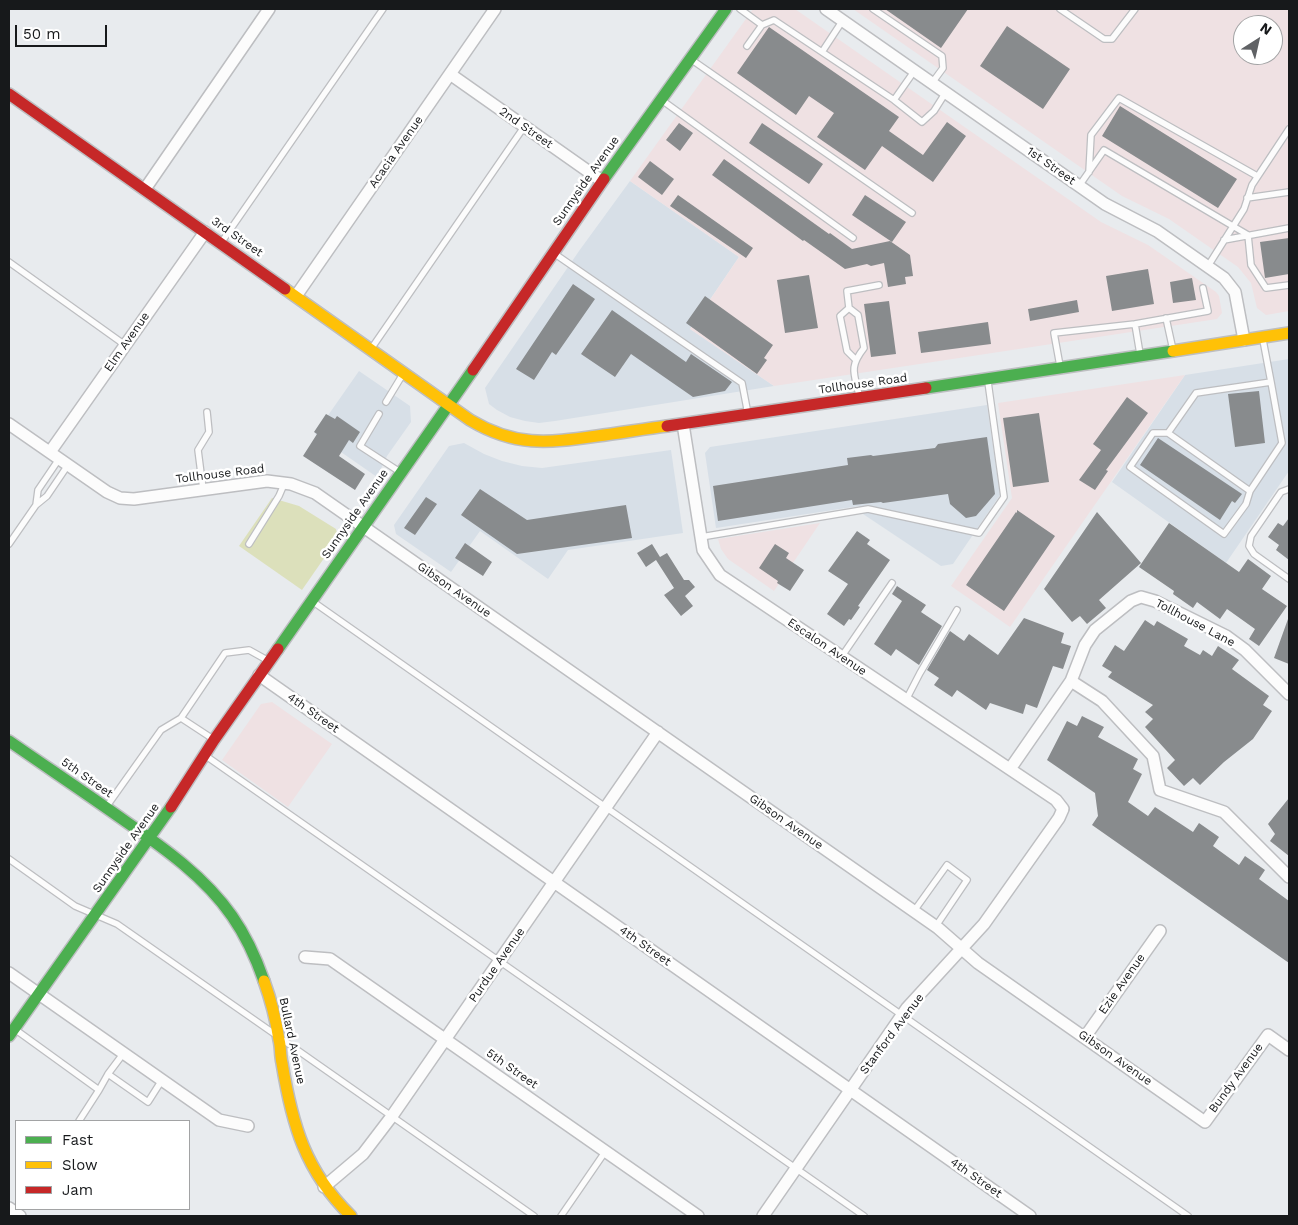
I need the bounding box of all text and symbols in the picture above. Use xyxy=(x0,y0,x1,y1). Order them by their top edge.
scale bar xyxy=(18,15,110,47)
north arrow xyxy=(1233,15,1283,65)
text: N xyxy=(1257,19,1275,38)
text: 50 m xyxy=(23,25,60,43)
street label: 2nd Street xyxy=(496,104,556,152)
street label: Acacia Avenue xyxy=(366,113,426,191)
street label: Sunnyside Avenue xyxy=(550,133,622,229)
street label: 1st Street xyxy=(1024,144,1078,188)
street label: 3rd Street xyxy=(209,214,265,260)
street label: Elm Avenue xyxy=(101,309,153,375)
street label: Tollhouse Road xyxy=(818,371,908,397)
street label: Tollhouse Road xyxy=(175,461,265,487)
street label: Sunnyside Avenue xyxy=(319,466,391,562)
street label: Gibson Avenue xyxy=(414,559,494,621)
street label: Tollhouse Lane xyxy=(1153,596,1237,650)
street label: Escalon Avenue xyxy=(785,615,869,679)
street label: 4th Street xyxy=(284,690,342,736)
street label: 5th Street xyxy=(58,755,116,801)
street label: Gibson Avenue xyxy=(746,791,826,853)
street label: Sunnyside Avenue xyxy=(90,800,162,896)
street label: 4th Street xyxy=(616,923,674,969)
street label: Purdue Avenue xyxy=(466,925,528,1005)
street label: Ezie Avenue xyxy=(1096,951,1148,1017)
street label: Stanford Avenue xyxy=(857,991,927,1077)
street label: Bullard Avenue xyxy=(276,996,308,1086)
street label: Gibson Avenue xyxy=(1075,1027,1155,1089)
street label: Bundy Avenue xyxy=(1206,1040,1266,1116)
street label: 5th Street xyxy=(483,1046,541,1092)
legend xyxy=(15,1120,190,1210)
text: Fast xyxy=(62,1131,93,1149)
street label: 4th Street xyxy=(947,1155,1005,1201)
text: Slow xyxy=(62,1156,98,1174)
text: Jam xyxy=(62,1181,93,1199)

